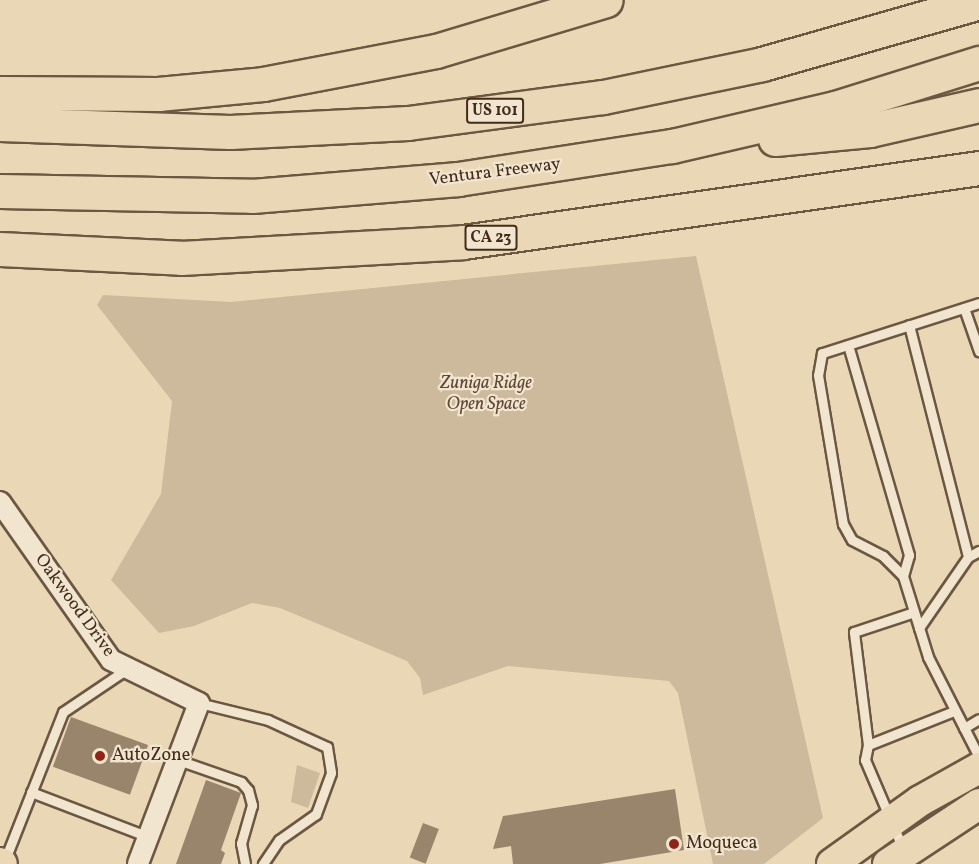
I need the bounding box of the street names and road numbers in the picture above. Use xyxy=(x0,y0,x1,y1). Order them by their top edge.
road number: US 101 xyxy=(465,98,525,124)
street label: Ventura Freeway xyxy=(428,154,562,192)
road number: CA 23 xyxy=(464,225,518,251)
street label: Oakwood Drive xyxy=(29,550,119,662)

